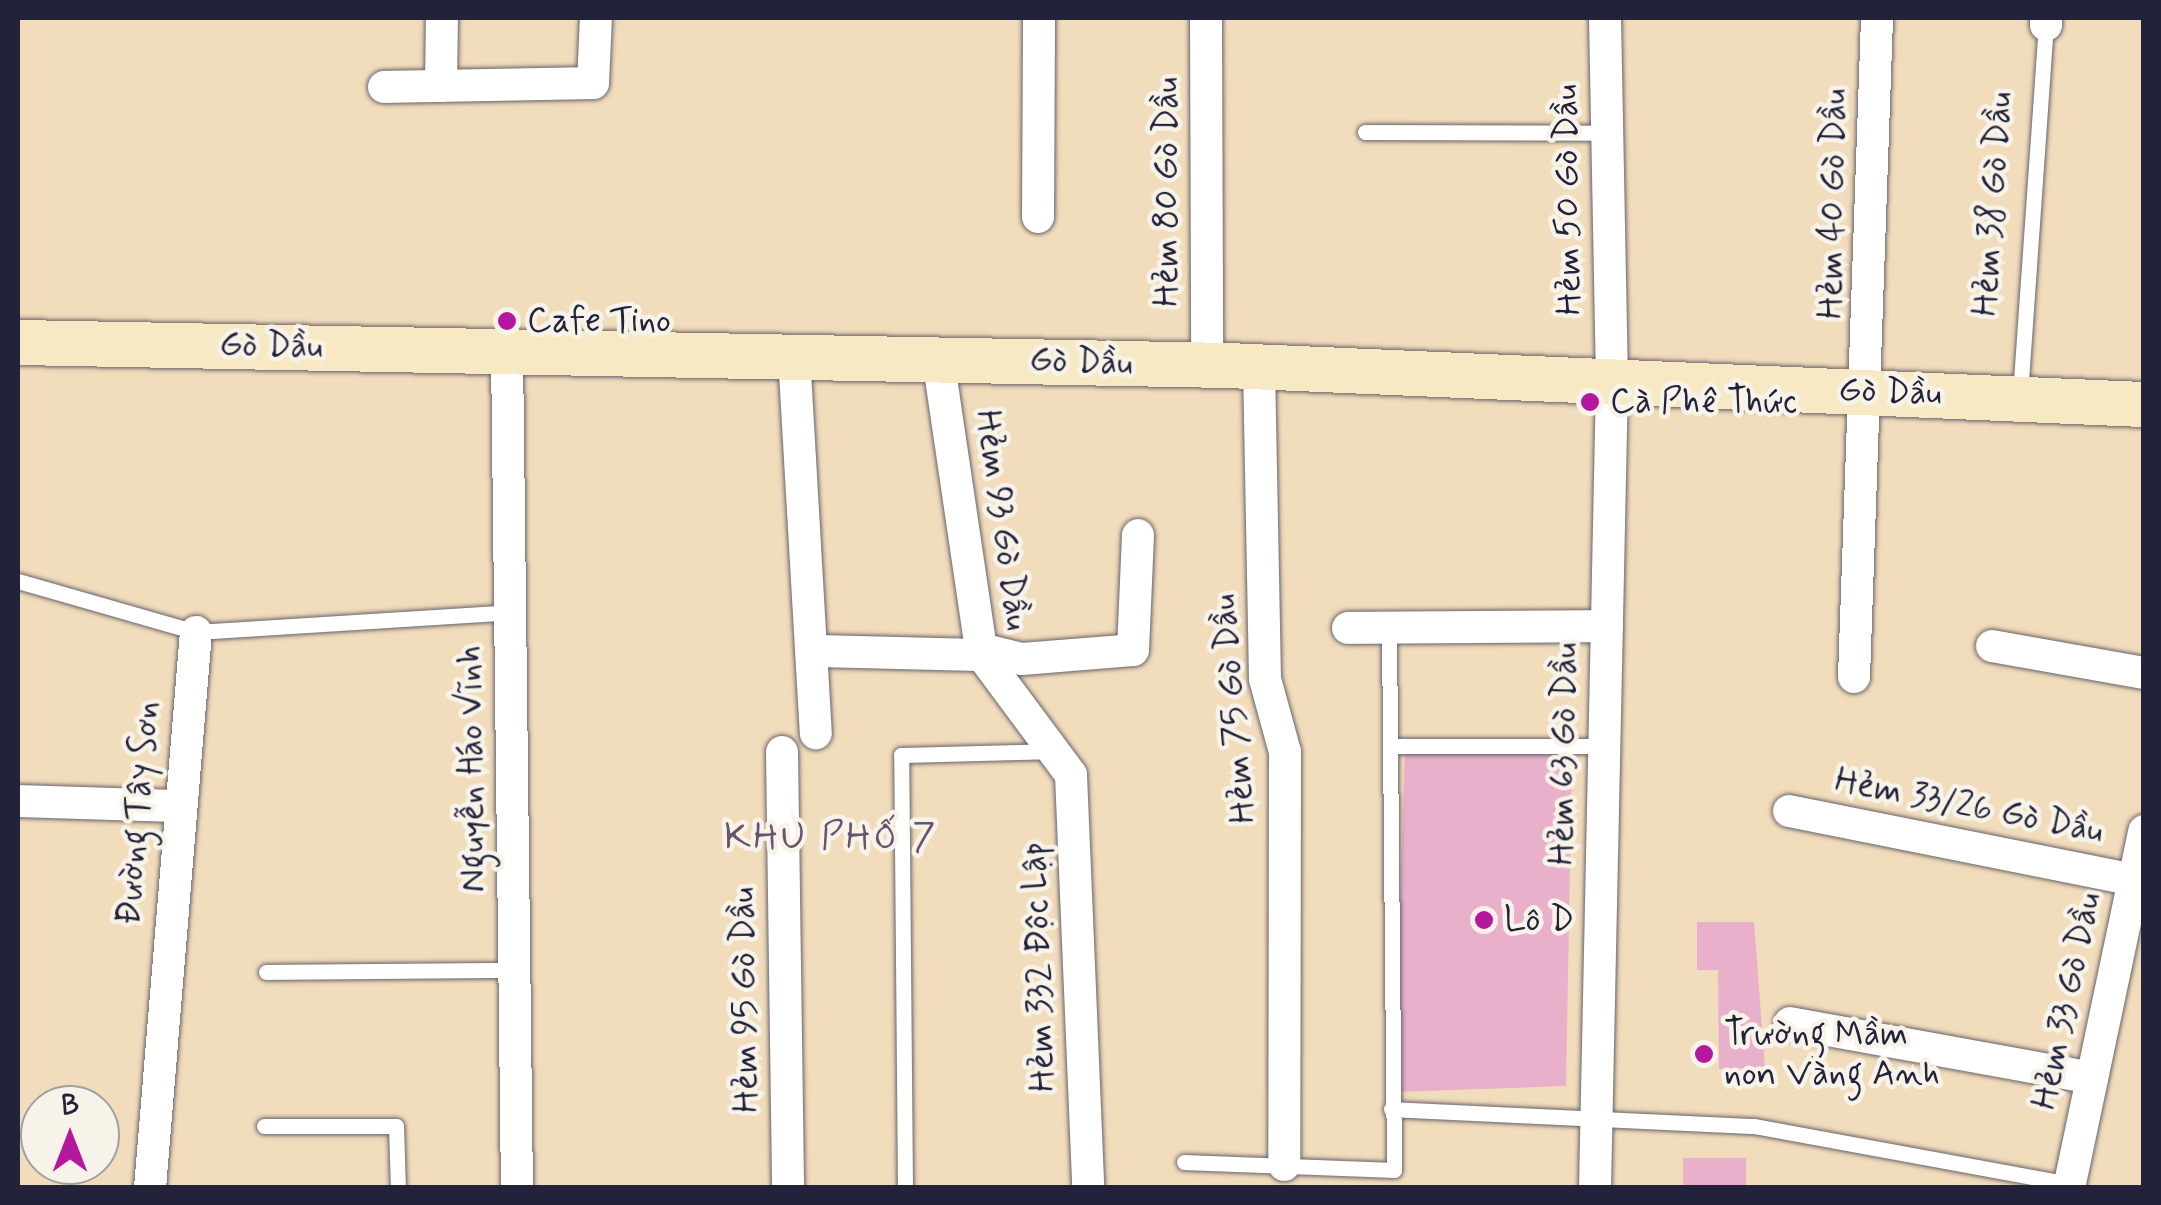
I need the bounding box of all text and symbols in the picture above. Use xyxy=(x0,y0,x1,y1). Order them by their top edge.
street label: Hẻm 80 Gò Dầu xyxy=(1146,77,1188,307)
street label: Hẻm 50 Gò Dầu xyxy=(1545,84,1591,316)
street label: Hẻm 40 Gò Dầu xyxy=(1810,88,1856,320)
street label: Hẻm 38 Gò Dầu xyxy=(1964,90,2022,318)
place label: Cafe Tino xyxy=(527,300,668,342)
marker: Cafe Tino xyxy=(496,310,518,332)
street label: Gò Dầu xyxy=(219,324,323,368)
street label: Gò Dầu xyxy=(1029,339,1133,385)
street label: Gò Dầu xyxy=(1838,369,1942,415)
place label: Cà Phê Thức xyxy=(1610,381,1797,423)
marker: Cà Phê Thức xyxy=(1579,391,1601,413)
street label: Hẻm 93 Gò Dầu xyxy=(966,407,1038,633)
street label: Hẻm 75 Gò Dầu xyxy=(1203,593,1265,825)
street label: Hẻm 63 Gò Dầu xyxy=(1541,642,1587,866)
street label: Nguyễn Háo Vĩnh xyxy=(449,644,495,894)
street label: Đường Tây Sơn xyxy=(107,700,169,926)
street label: Hẻm 33/26 Gò Dầu xyxy=(1831,759,2107,853)
district label: KHU PHỐ 7 xyxy=(728,815,934,861)
street label: Hẻm 332 Độc Lập xyxy=(1014,840,1064,1094)
street label: Hẻm 95 Gò Dầu xyxy=(722,887,768,1113)
street label: Hẻm 33 Gò Dầu xyxy=(2024,889,2110,1113)
place label: Lô D xyxy=(1504,899,1574,941)
marker: Lô D xyxy=(1473,909,1495,931)
place label: Trường Mầm non Vàng Anh xyxy=(1724,1013,1927,1095)
marker: Trường Mầm non Vàng Anh xyxy=(1693,1043,1715,1065)
north arrow xyxy=(20,1085,120,1185)
text: B xyxy=(61,1088,79,1125)

